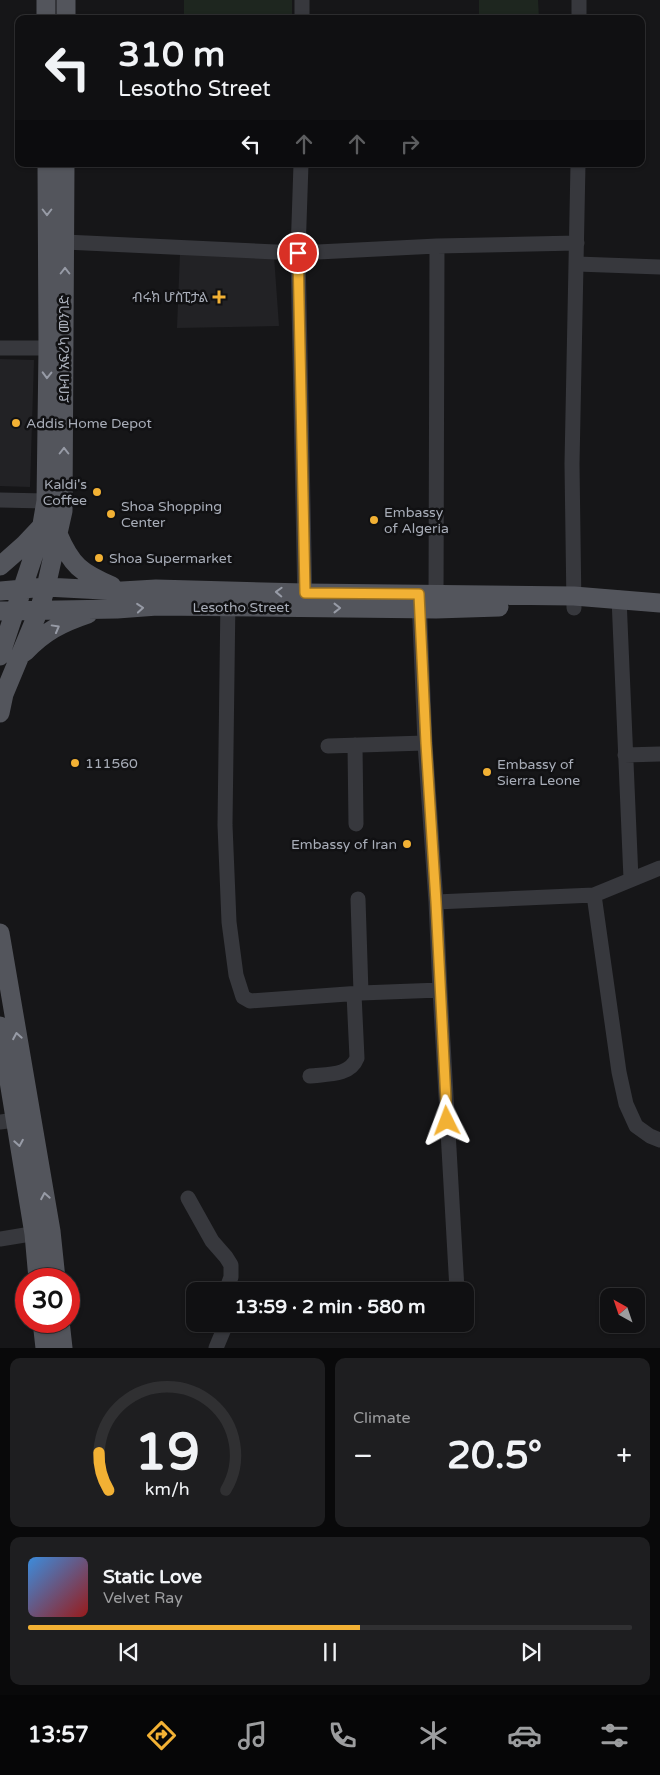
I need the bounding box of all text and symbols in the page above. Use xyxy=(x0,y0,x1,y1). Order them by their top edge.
text: 310 m xyxy=(118,34,225,76)
icon: left xyxy=(35,35,100,100)
text: Lesotho Street xyxy=(118,76,271,102)
icon: left xyxy=(237,130,265,158)
icon: ahead xyxy=(290,130,318,158)
icon: ahead xyxy=(343,130,371,158)
icon: right xyxy=(396,130,424,158)
one-way arrow xyxy=(42,209,52,217)
pin xyxy=(277,232,319,274)
icon: arrive xyxy=(284,239,312,267)
one-way arrow xyxy=(60,266,70,274)
place label: ብሩክ ሆስፒታል xyxy=(132,289,209,306)
marker: ብሩክ ሆስፒታል xyxy=(212,290,226,304)
street label: ደቡብ አፍሪካ መንገድ xyxy=(56,295,73,403)
one-way arrow xyxy=(42,371,53,379)
place label: Addis Home Depot xyxy=(26,415,153,432)
marker: Addis Home Depot xyxy=(10,417,22,429)
one-way arrow xyxy=(59,446,69,454)
place label: Kaldi's Coffee xyxy=(43,476,87,509)
marker: Kaldi's Coffee xyxy=(91,486,103,498)
place label: Shoa Shopping Center xyxy=(121,498,222,531)
place label: Embassy of Algeria xyxy=(384,504,449,537)
marker: Shoa Shopping Center xyxy=(105,508,117,520)
marker: Embassy of Algeria xyxy=(368,514,380,526)
place label: Shoa Supermarket xyxy=(109,550,233,567)
marker: Shoa Supermarket xyxy=(93,552,105,564)
one-way arrow xyxy=(275,587,283,598)
street label: Lesotho Street xyxy=(192,599,290,616)
one-way arrow xyxy=(136,602,144,613)
one-way arrow xyxy=(334,603,342,613)
one-way arrow xyxy=(50,624,59,634)
place label: 111560 xyxy=(85,755,138,772)
place label: Embassy of Sierra Leone xyxy=(497,756,580,789)
marker: 111560 xyxy=(69,757,81,769)
marker: Embassy of Sierra Leone xyxy=(481,766,493,778)
place label: Embassy of Iran xyxy=(291,836,397,853)
marker: Embassy of Iran xyxy=(401,838,413,850)
one-way arrow xyxy=(13,1031,23,1040)
position arrow xyxy=(420,1094,472,1146)
one-way arrow xyxy=(13,1139,23,1147)
one-way arrow xyxy=(41,1191,51,1200)
speed limit sign: 30 xyxy=(15,1268,80,1333)
north arrow xyxy=(600,1288,645,1332)
map controls xyxy=(600,1288,645,1333)
text: 13:59 · 2 min · 580 m xyxy=(234,1296,426,1318)
text: Climate xyxy=(353,1408,411,1428)
text: 19 xyxy=(135,1421,200,1484)
text: 20.5° xyxy=(447,1433,542,1479)
text: − xyxy=(353,1439,373,1473)
text: + xyxy=(616,1439,632,1473)
text: km/h xyxy=(145,1479,190,1500)
text: Static Love xyxy=(103,1566,202,1588)
text: Velvet Ray xyxy=(103,1588,183,1608)
icon: previous xyxy=(115,1638,143,1666)
icon: pause xyxy=(316,1638,344,1666)
icon: next xyxy=(517,1638,545,1666)
icon: directions xyxy=(144,1718,179,1753)
icon: music xyxy=(235,1718,270,1753)
icon: phone xyxy=(325,1718,360,1753)
icon: climate xyxy=(416,1718,451,1753)
icon: car xyxy=(507,1718,542,1753)
icon: filters xyxy=(597,1718,632,1753)
text: 13:57 xyxy=(28,1722,89,1748)

